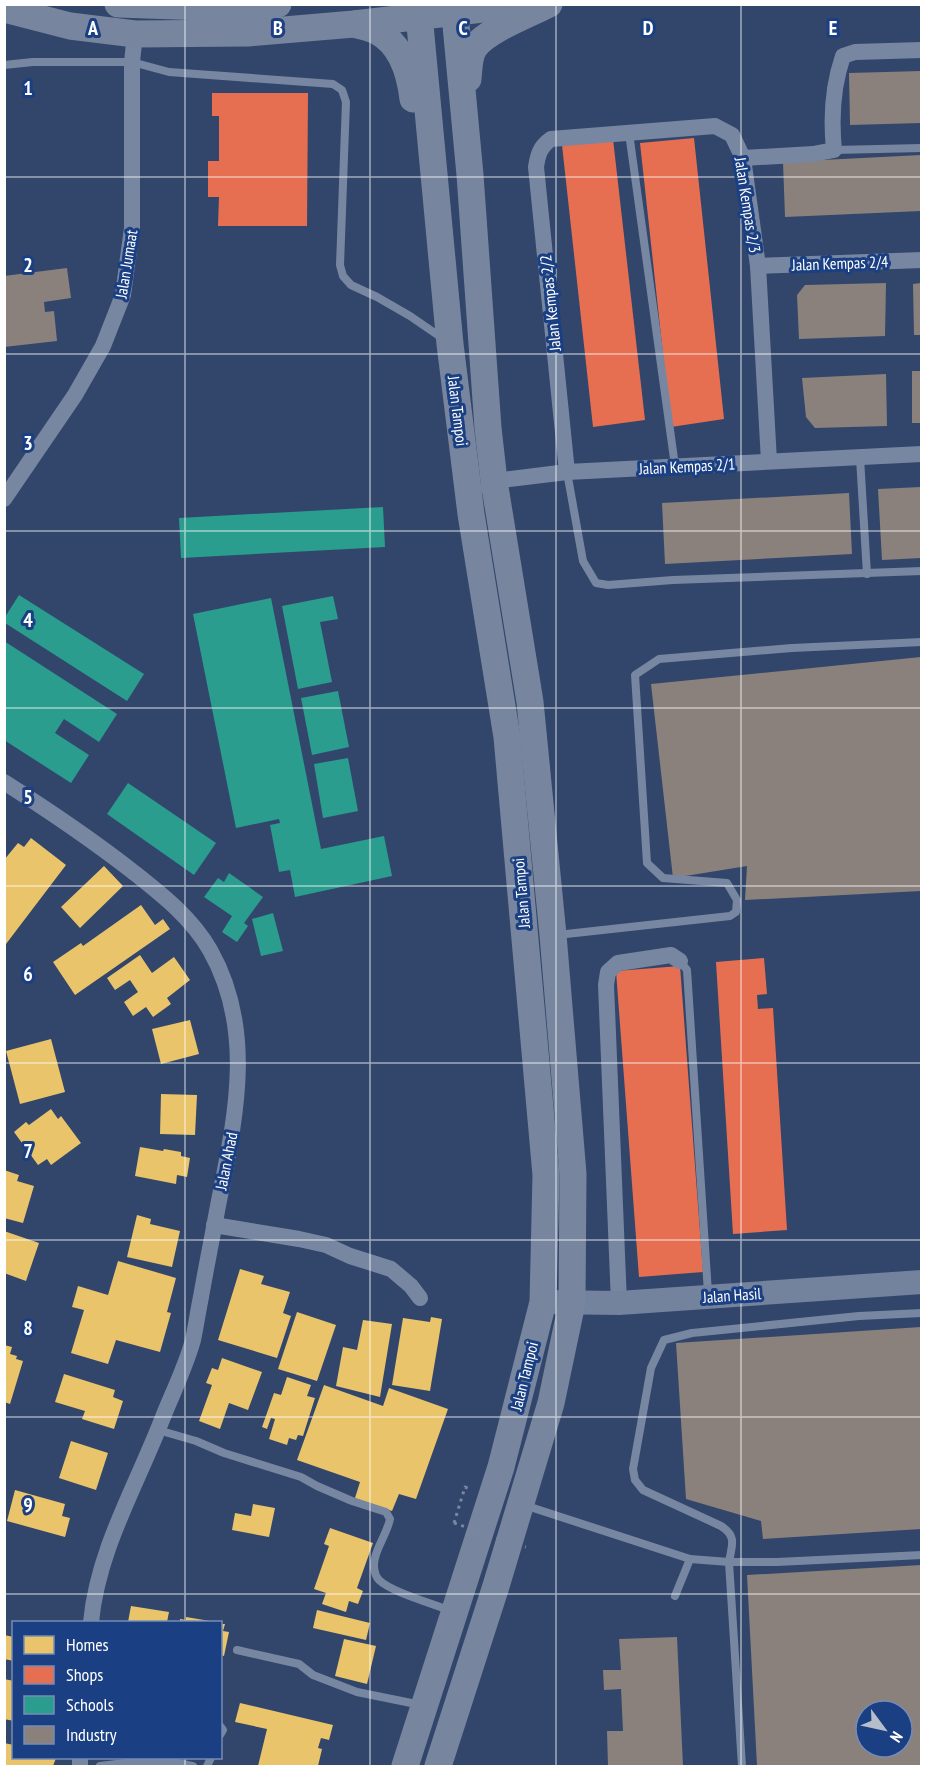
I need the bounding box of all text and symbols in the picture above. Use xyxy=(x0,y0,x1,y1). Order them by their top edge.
text: A xyxy=(87,15,99,41)
text: B xyxy=(273,15,283,41)
text: C xyxy=(458,15,468,41)
text: D xyxy=(643,15,654,41)
text: E xyxy=(829,15,837,41)
text: 1 xyxy=(23,75,33,101)
street label: Jalan Kempas 2/3 xyxy=(730,155,765,254)
street label: Jalan Jumaat xyxy=(111,228,141,301)
street label: Jalan Kempas 2/4 xyxy=(790,251,889,275)
text: 2 xyxy=(23,252,33,278)
street label: Jalan Kempas 2/2 xyxy=(535,254,565,353)
street label: Jalan Tampoi xyxy=(444,374,472,447)
text: 3 xyxy=(23,430,33,456)
street label: Jalan Kempas 2/1 xyxy=(637,453,736,479)
text: 4 xyxy=(23,607,33,633)
text: 5 xyxy=(23,784,33,810)
street label: Jalan Tampoi xyxy=(508,857,534,930)
text: 6 xyxy=(23,961,33,987)
street label: Jalan Ahad xyxy=(210,1130,241,1193)
text: 7 xyxy=(23,1138,33,1164)
street label: Jalan Hasil xyxy=(701,1283,762,1307)
text: 8 xyxy=(23,1315,33,1341)
street label: Jalan Tampoi xyxy=(506,1339,542,1414)
text: 9 xyxy=(23,1492,33,1518)
legend xyxy=(12,1621,222,1759)
text: Homes xyxy=(66,1633,109,1656)
text: Shops xyxy=(66,1663,103,1686)
text: Schools xyxy=(66,1693,114,1716)
north arrow xyxy=(854,1699,914,1759)
text: Industry xyxy=(66,1723,117,1746)
text: N xyxy=(886,1728,907,1746)

